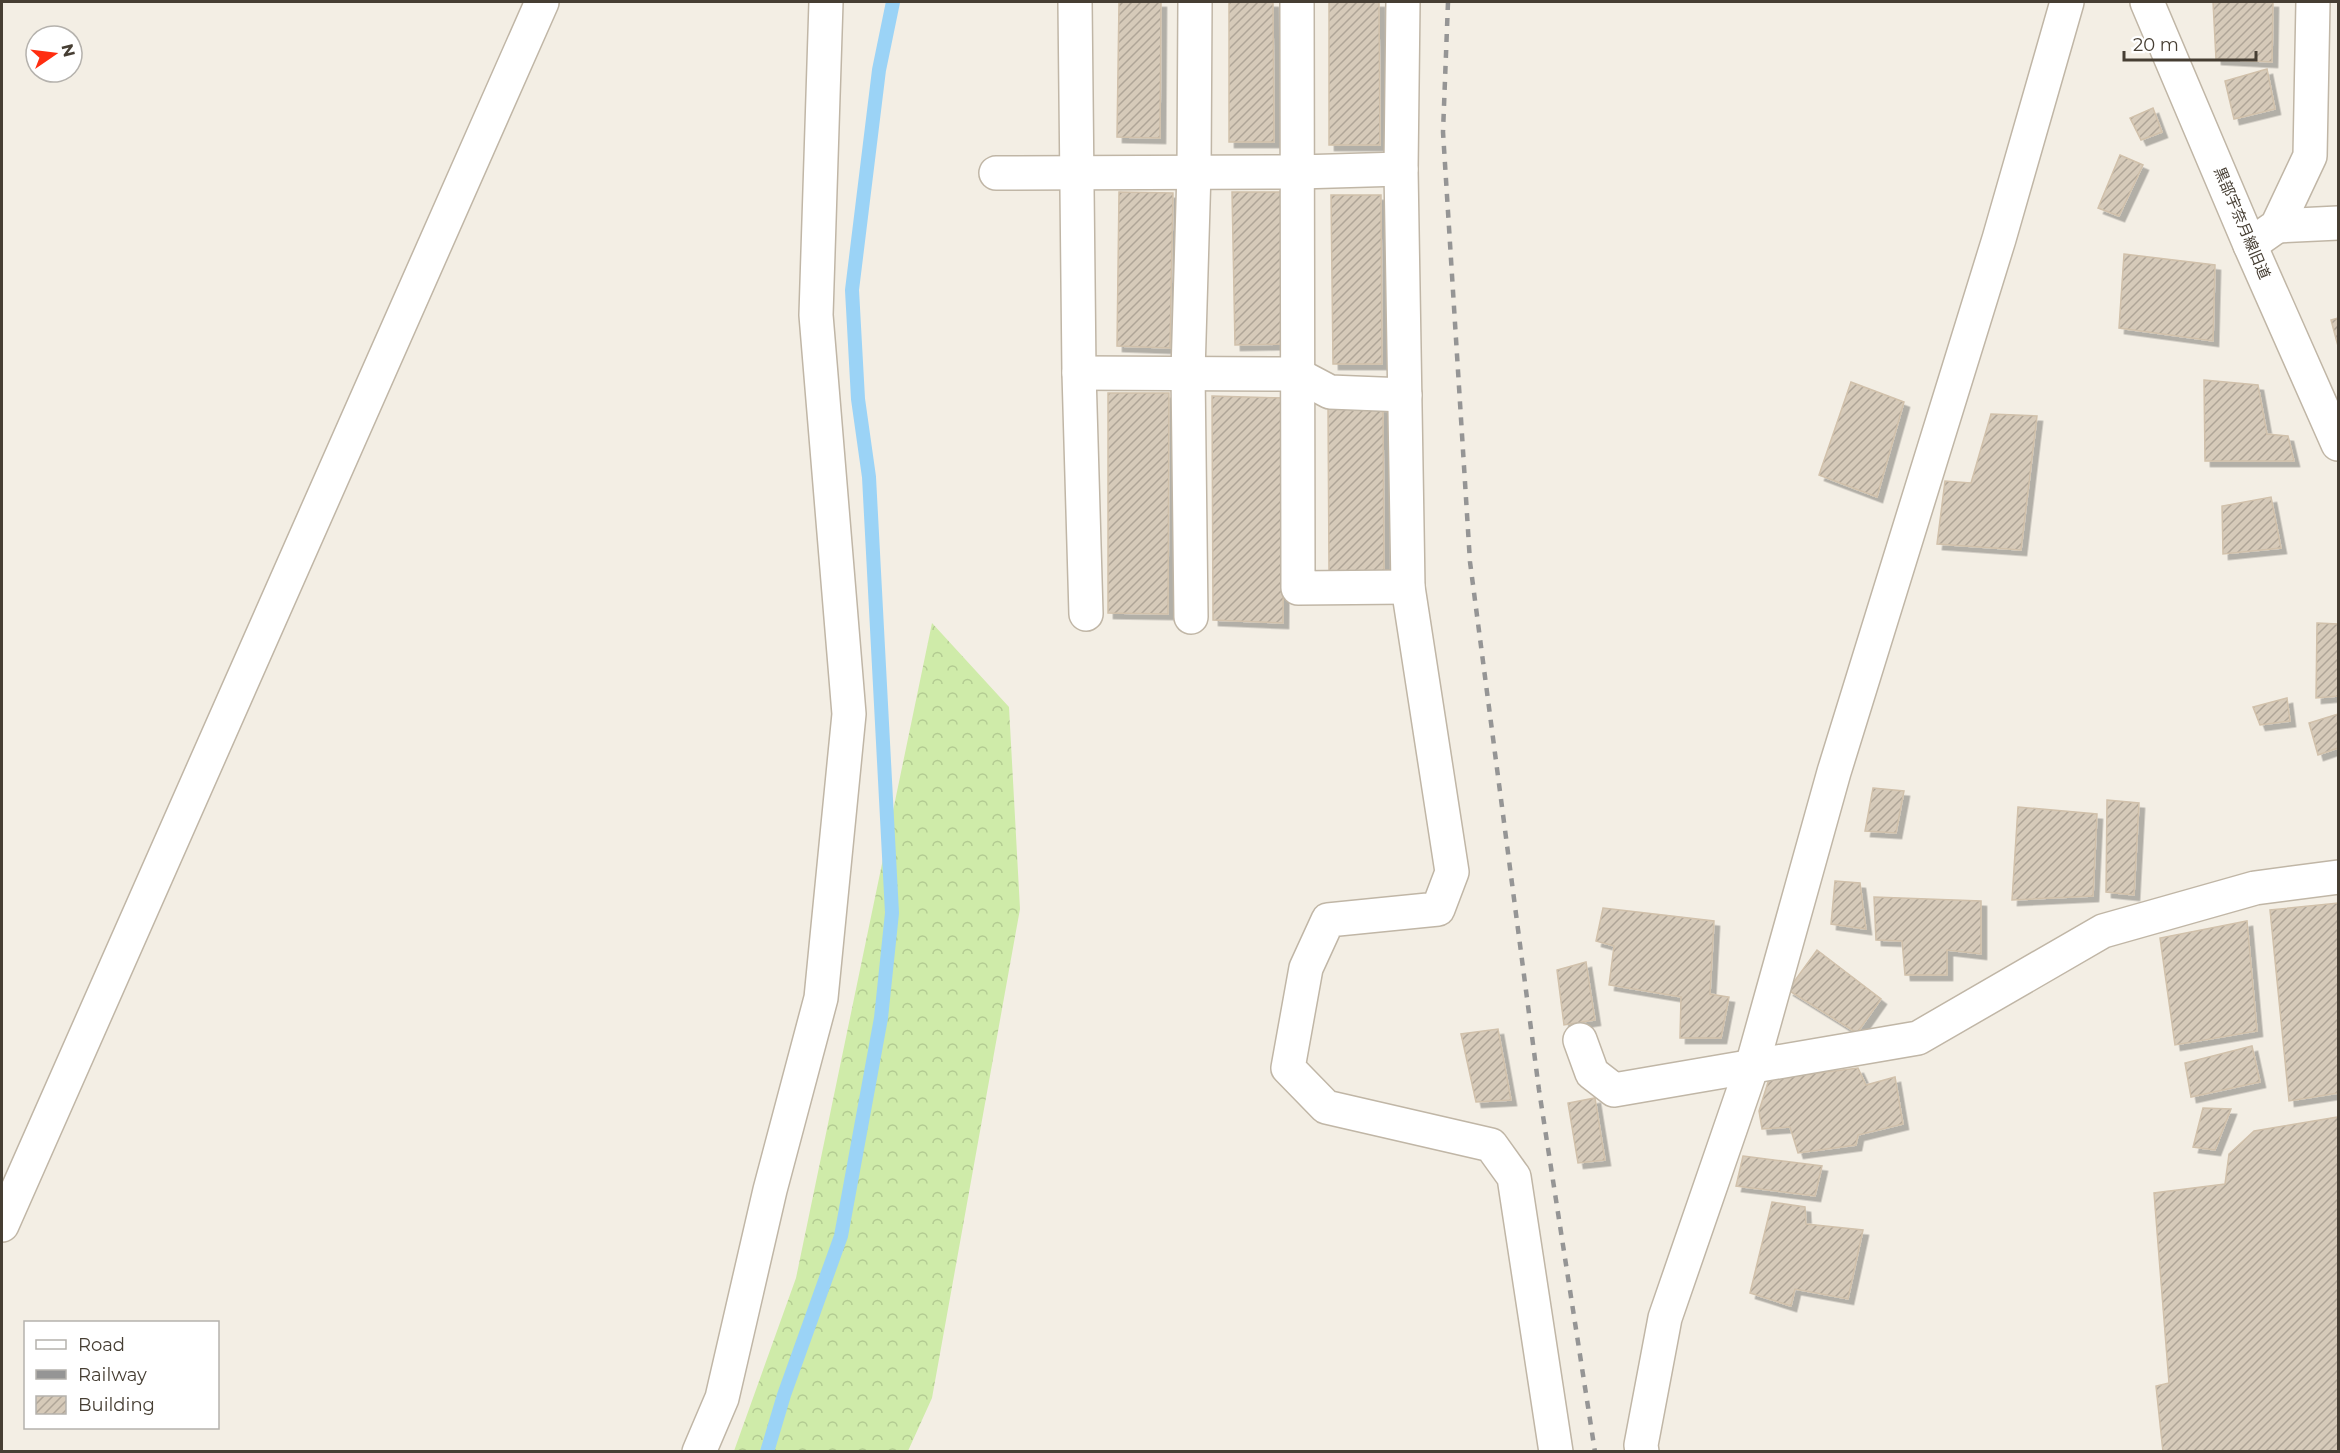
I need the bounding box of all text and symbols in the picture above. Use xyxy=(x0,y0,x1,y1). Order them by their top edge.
north arrow xyxy=(24,24,84,84)
scale bar xyxy=(2124,24,2256,62)
text: 20 m xyxy=(2133,34,2179,56)
text: N xyxy=(57,42,79,59)
street label: 黒部宇奈月線旧道 xyxy=(2210,164,2275,282)
legend xyxy=(24,1321,219,1429)
text: Road xyxy=(78,1334,125,1356)
text: Railway xyxy=(78,1364,147,1386)
text: Building xyxy=(78,1394,155,1416)

